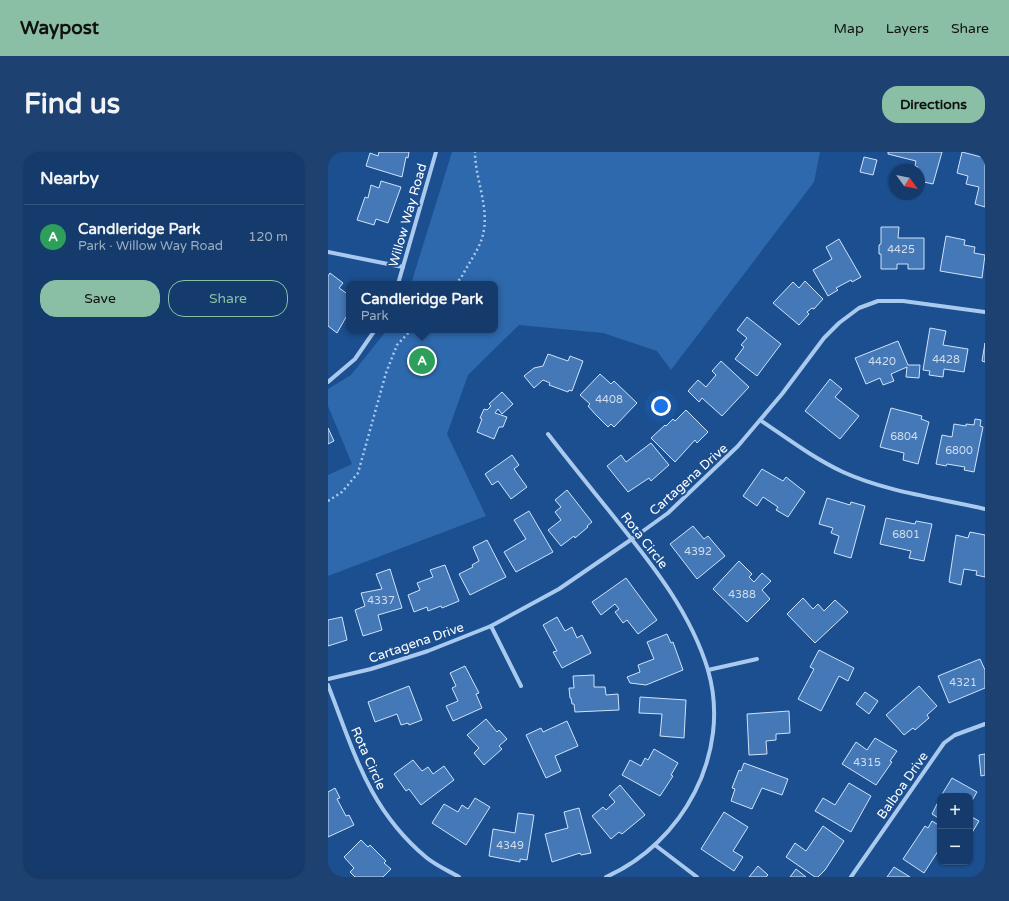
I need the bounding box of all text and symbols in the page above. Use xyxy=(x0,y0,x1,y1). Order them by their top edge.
text: Waypost xyxy=(20,17,99,39)
text: Map xyxy=(834,20,864,37)
text: Layers xyxy=(886,20,929,37)
text: Share xyxy=(951,20,989,37)
button: Directions xyxy=(882,86,985,123)
text: Find us xyxy=(24,87,120,121)
street label: Willow Way Road xyxy=(386,162,430,269)
north arrow xyxy=(889,164,925,200)
text: Nearby xyxy=(40,168,99,189)
text: Candleridge Park xyxy=(78,220,201,238)
text: A xyxy=(48,229,58,245)
text: 120 m xyxy=(248,229,288,245)
text: Park · Willow Way Road xyxy=(78,238,223,254)
house number: 4425 xyxy=(887,243,915,256)
button: Save xyxy=(40,280,160,317)
button: Share xyxy=(168,280,288,317)
popup xyxy=(346,281,498,333)
text: Candleridge Park xyxy=(361,290,483,308)
text: Park xyxy=(361,308,389,324)
pin: A xyxy=(409,346,435,376)
house number: 4428 xyxy=(932,353,960,366)
house number: 4420 xyxy=(868,355,896,368)
house number: 4408 xyxy=(595,393,623,406)
your location xyxy=(651,396,671,416)
house number: 6804 xyxy=(890,430,918,443)
street label: Cartagena Drive xyxy=(646,440,731,519)
house number: 6800 xyxy=(945,444,973,457)
street label: Rota Circle xyxy=(617,509,671,572)
house number: 6801 xyxy=(892,528,920,541)
house number: 4392 xyxy=(684,545,712,558)
house number: 4388 xyxy=(728,588,756,601)
house number: 4337 xyxy=(367,594,395,607)
street label: Cartagena Drive xyxy=(367,619,466,667)
house number: 4321 xyxy=(949,676,977,689)
street label: Rota Circle xyxy=(347,724,389,792)
street label: Balboa Drive xyxy=(874,749,932,822)
house number: 4315 xyxy=(853,756,881,769)
map controls xyxy=(937,793,973,865)
button: + xyxy=(937,793,973,829)
button: − xyxy=(937,829,973,865)
house number: 4349 xyxy=(496,839,524,852)

